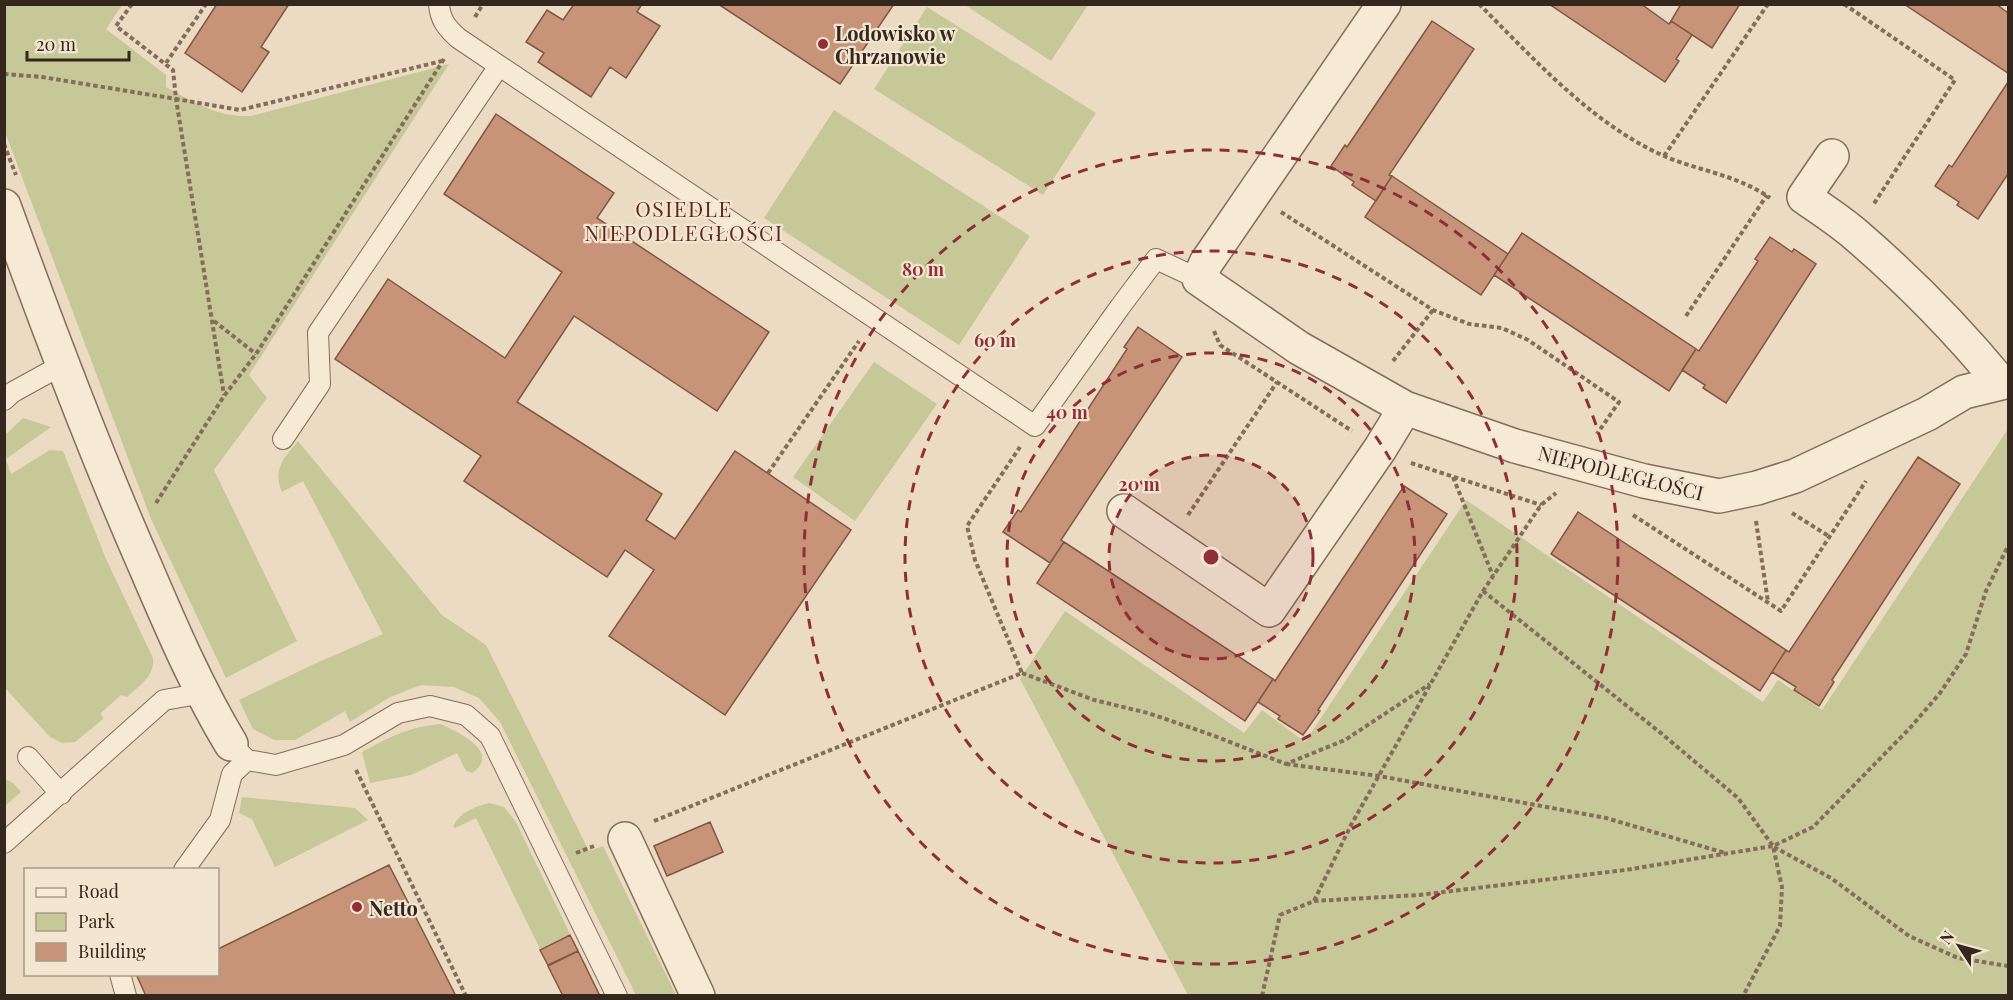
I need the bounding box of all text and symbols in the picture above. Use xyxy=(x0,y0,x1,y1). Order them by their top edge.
place label: Lodowisko w Chrzanowie xyxy=(835,19,955,69)
scale bar xyxy=(27,24,129,62)
text: 20 m xyxy=(36,32,76,56)
marker: Lodowisko w Chrzanowie xyxy=(816,37,830,51)
district label: OSIEDLE NIEPODLEGŁOŚCI xyxy=(584,194,784,246)
text: 80 m xyxy=(902,257,945,281)
text: 60 m xyxy=(974,328,1017,352)
text: 40 m xyxy=(1046,400,1089,424)
street label: NIEPODLEGŁOŚCI xyxy=(1535,438,1707,506)
text: 20 m xyxy=(1118,472,1160,496)
centre of rings xyxy=(1201,547,1221,567)
legend xyxy=(24,868,219,976)
text: Road xyxy=(78,879,119,903)
place label: Netto xyxy=(369,894,418,921)
marker: Netto xyxy=(350,900,364,914)
text: Park xyxy=(78,909,115,933)
north arrow xyxy=(1929,916,1989,976)
text: N xyxy=(1935,926,1959,948)
text: Building xyxy=(78,939,146,963)

